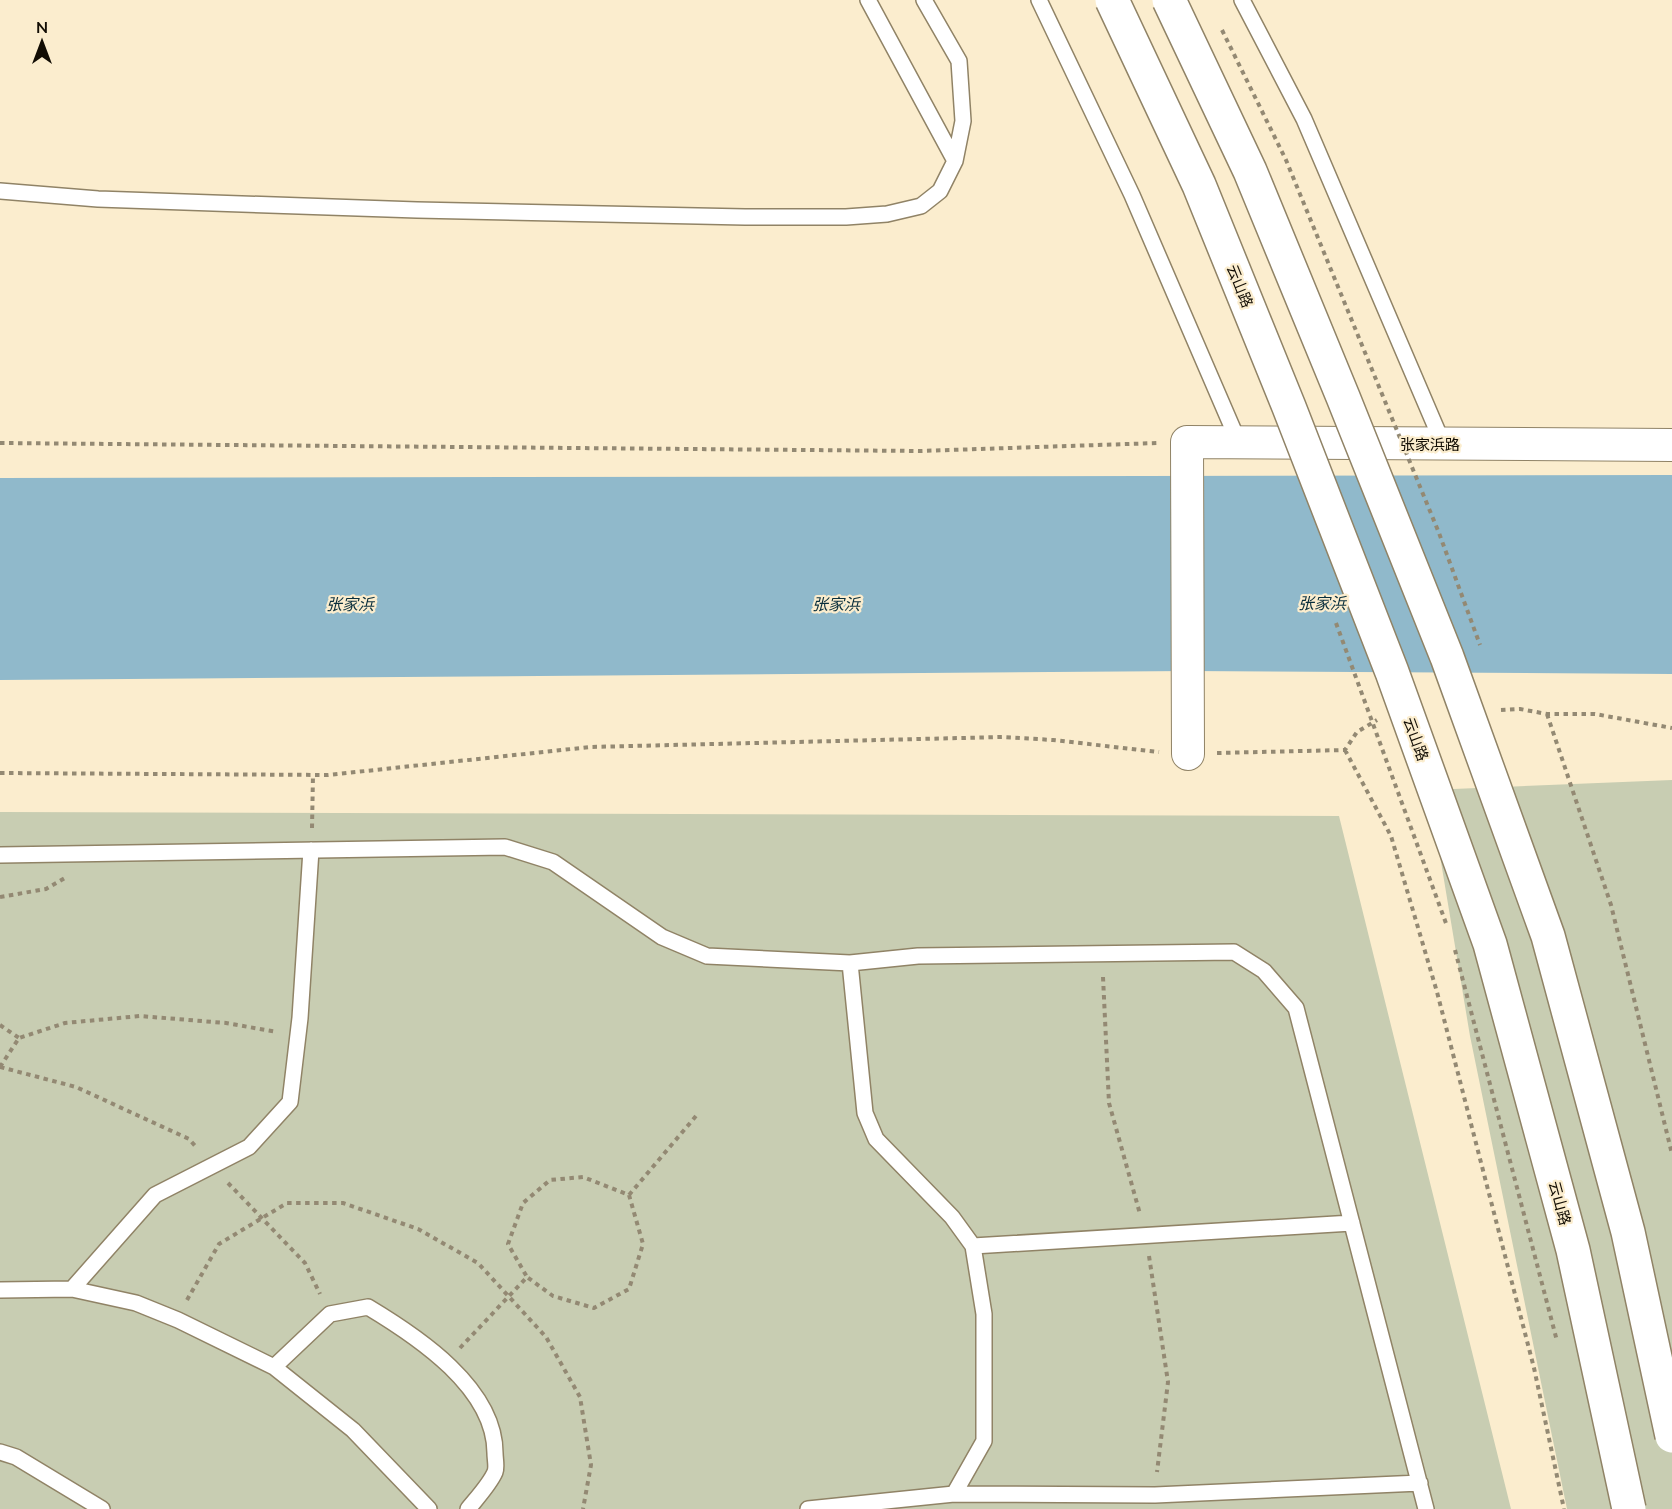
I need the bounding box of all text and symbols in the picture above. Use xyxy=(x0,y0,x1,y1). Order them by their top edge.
north arrow xyxy=(12,12,72,72)
text: N xyxy=(36,17,48,37)
street label: 云山路 xyxy=(1223,262,1257,310)
street label: 张家浜路 xyxy=(1400,435,1460,454)
water label: 张家浜 xyxy=(1298,593,1348,613)
water label: 张家浜 xyxy=(326,594,376,614)
water label: 张家浜 xyxy=(812,594,862,614)
street label: 云山路 xyxy=(1399,715,1433,763)
street label: 云山路 xyxy=(1545,1179,1575,1227)

